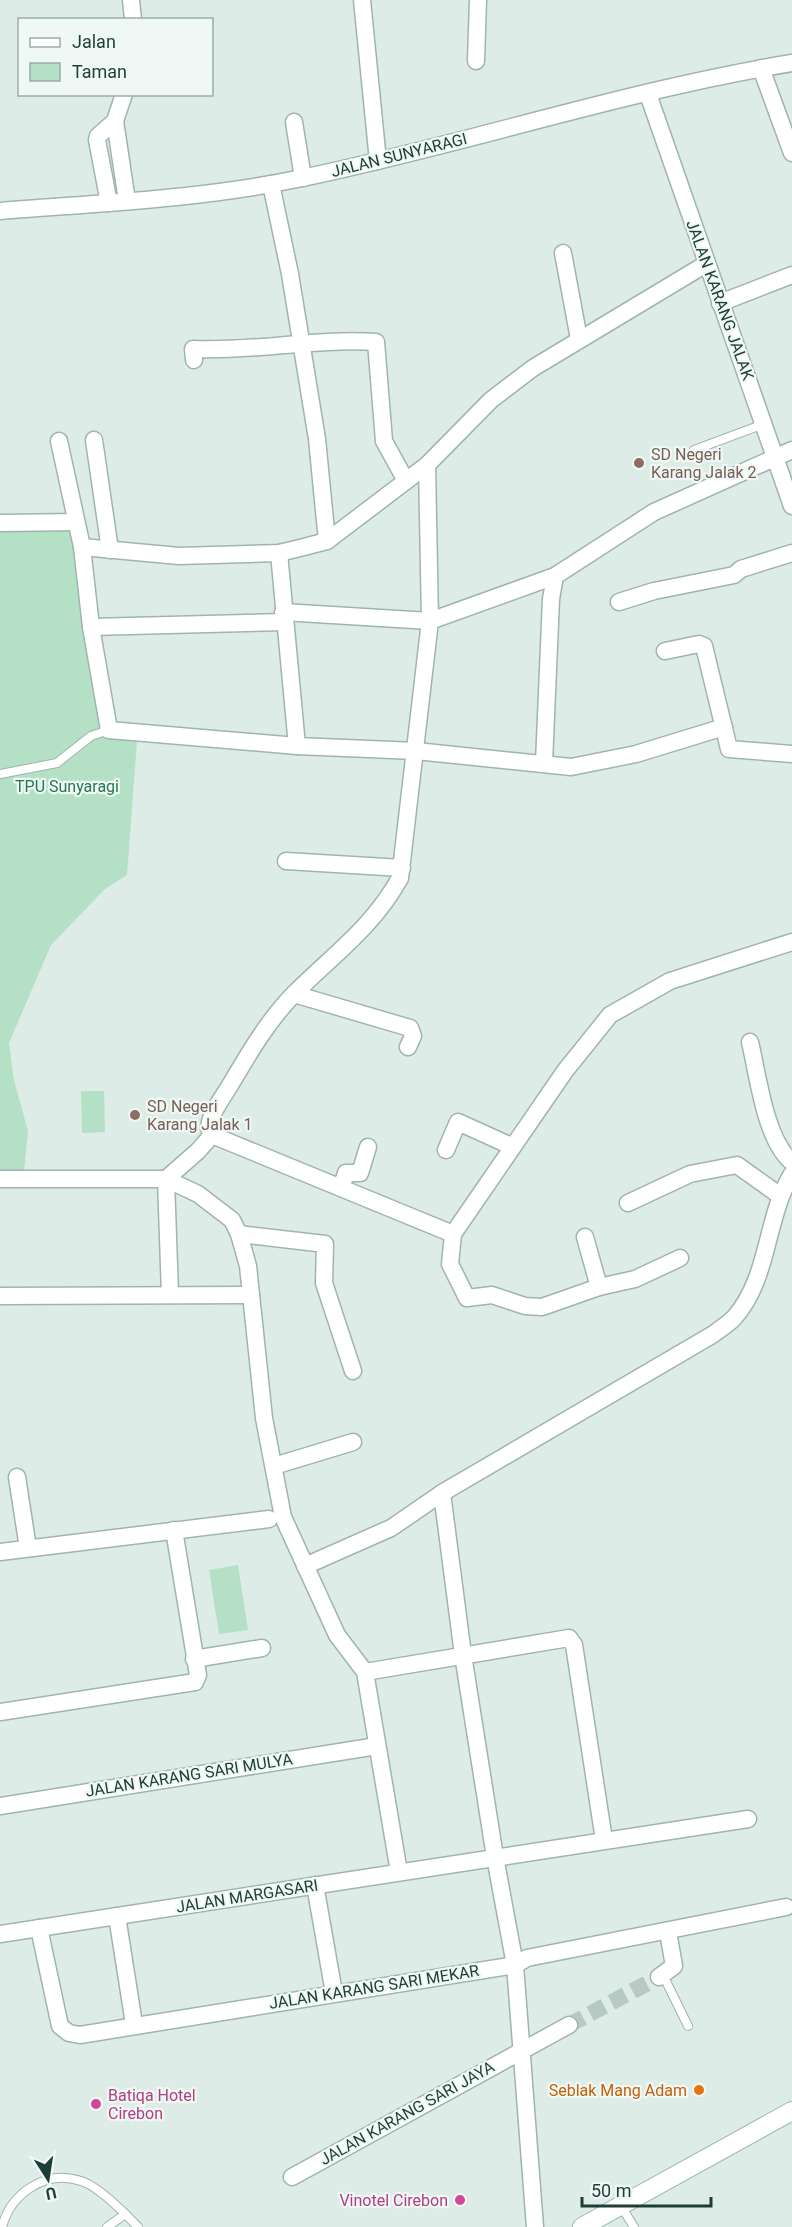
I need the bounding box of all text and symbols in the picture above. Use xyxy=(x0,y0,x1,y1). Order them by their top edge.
legend xyxy=(18,18,213,96)
text: Jalan xyxy=(72,31,116,52)
text: Taman xyxy=(72,61,127,82)
street label: JALAN SUNYARAGI xyxy=(329,129,469,181)
street label: JALAN KARANG JALAK xyxy=(682,217,758,384)
place label: SD Negeri Karang Jalak 2 xyxy=(651,445,757,482)
marker: SD Negeri Karang Jalak 2 xyxy=(632,456,646,470)
park label: TPU Sunyaragi xyxy=(15,777,119,796)
place label: SD Negeri Karang Jalak 1 xyxy=(147,1097,253,1134)
marker: SD Negeri Karang Jalak 1 xyxy=(128,1108,142,1122)
street label: JALAN KARANG SARI MULYA xyxy=(84,1749,294,1801)
street label: JALAN MARGASARI xyxy=(175,1875,319,1917)
street label: JALAN KARANG SARI MEKAR xyxy=(268,1961,480,2013)
street label: JALAN KARANG SARI JAYA xyxy=(316,2057,498,2169)
place label: Seblak Mang Adam xyxy=(549,2081,687,2100)
marker: Seblak Mang Adam xyxy=(692,2083,706,2097)
place label: Batiqa Hotel Cirebon xyxy=(108,2086,196,2123)
marker: Batiqa Hotel Cirebon xyxy=(89,2097,103,2111)
north arrow xyxy=(18,2149,78,2209)
scale bar xyxy=(582,2170,711,2208)
text: 50 m xyxy=(591,2180,631,2201)
text: U xyxy=(44,2183,58,2204)
place label: Vinotel Cirebon xyxy=(339,2191,448,2210)
marker: Vinotel Cirebon xyxy=(453,2193,467,2207)

